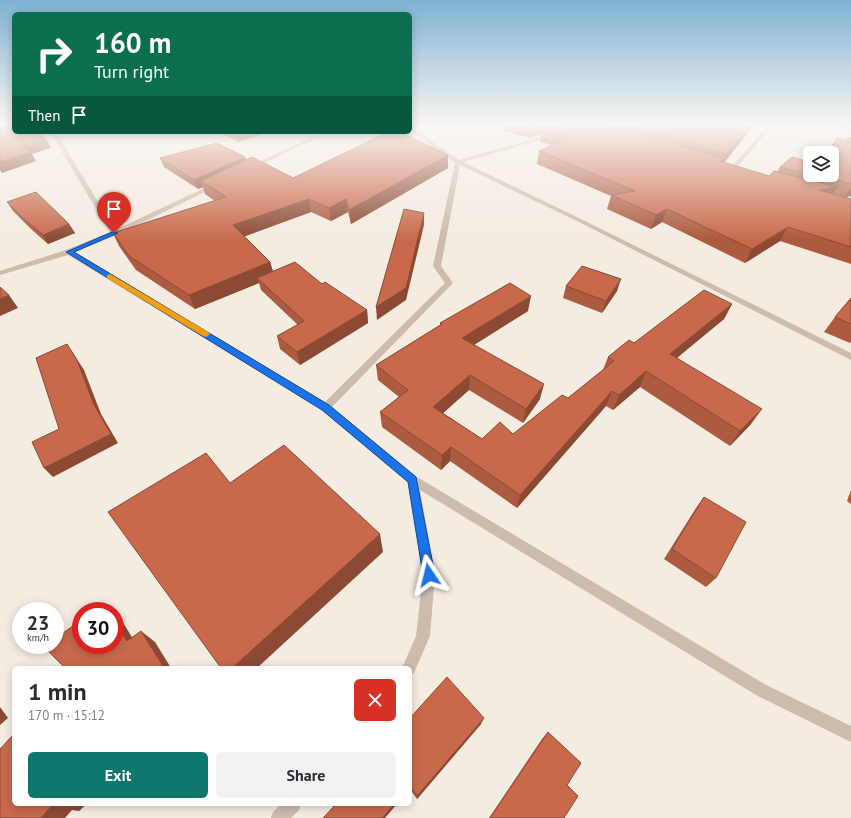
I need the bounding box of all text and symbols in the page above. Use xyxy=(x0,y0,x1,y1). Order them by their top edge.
text: 160 m xyxy=(94,24,171,61)
icon: right xyxy=(28,28,80,80)
text: Turn right xyxy=(94,60,169,83)
icon: arrive xyxy=(68,104,90,126)
text: Then xyxy=(28,106,60,125)
map controls xyxy=(803,146,839,182)
button: layers xyxy=(803,146,839,182)
pin xyxy=(97,192,131,233)
icon: arrive xyxy=(103,198,125,220)
position arrow xyxy=(408,554,450,596)
speed limit sign: 30 xyxy=(72,602,124,654)
text: 23 xyxy=(27,610,49,636)
text: km/h xyxy=(27,631,49,644)
text: 1 min xyxy=(28,676,87,707)
button: close xyxy=(354,679,396,721)
text: 170 m · 15:12 xyxy=(28,707,105,724)
button: Exit xyxy=(28,752,208,798)
button: Share xyxy=(216,752,396,798)

